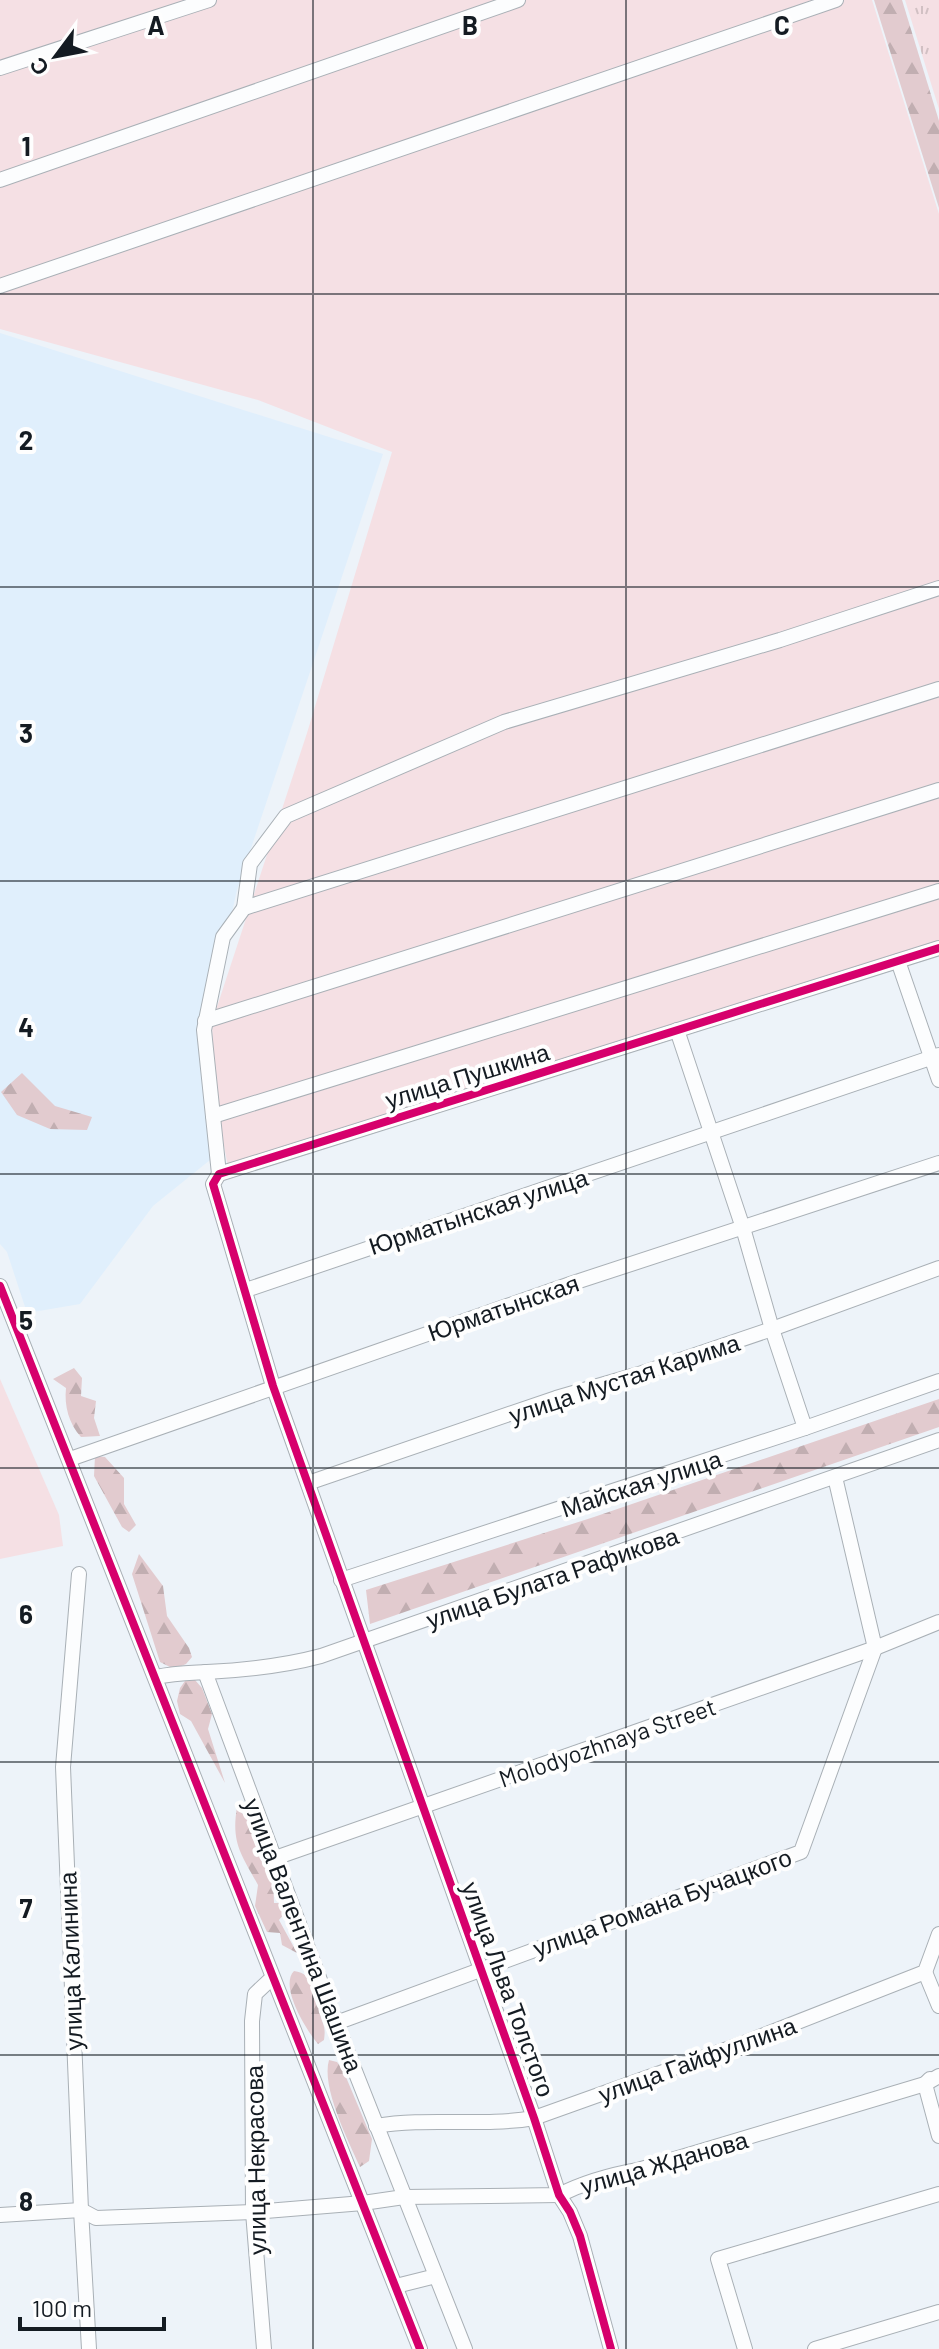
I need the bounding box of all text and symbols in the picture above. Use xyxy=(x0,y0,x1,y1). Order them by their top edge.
text: A xyxy=(147,9,165,40)
text: B xyxy=(462,9,478,40)
text: C xyxy=(774,9,790,40)
north arrow xyxy=(16,16,96,96)
text: С xyxy=(23,53,53,81)
text: 1 xyxy=(21,130,31,161)
text: 2 xyxy=(19,424,33,455)
text: 3 xyxy=(19,717,33,748)
text: 4 xyxy=(18,1011,34,1042)
street label: улица Пушкина xyxy=(382,1036,553,1114)
street label: Юрматынская улица xyxy=(365,1162,592,1260)
street label: Юрматынская xyxy=(424,1268,582,1346)
text: 5 xyxy=(19,1304,33,1335)
street label: улица Мустая Карима xyxy=(505,1327,743,1429)
street label: Майская улица xyxy=(557,1443,726,1523)
street label: улица Булата Рафикова xyxy=(422,1520,683,1634)
text: 6 xyxy=(19,1598,33,1629)
street label: Molodyozhnaya Street xyxy=(495,1691,719,1793)
street label: улица Валентина Шашина xyxy=(238,1794,370,2077)
street label: улица Романа Бучацкого xyxy=(529,1842,795,1962)
street label: улица Калинина xyxy=(52,1871,88,2051)
street label: улица Льва Толстого xyxy=(457,1877,561,2101)
text: 7 xyxy=(20,1892,33,1923)
street label: улица Гайфуллина xyxy=(594,2010,800,2108)
street label: улица Некрасова xyxy=(239,2064,271,2255)
street label: улица Жданова xyxy=(577,2124,752,2200)
text: 8 xyxy=(19,2185,33,2216)
scale bar xyxy=(20,2281,164,2331)
text: 100 m xyxy=(32,2293,92,2322)

